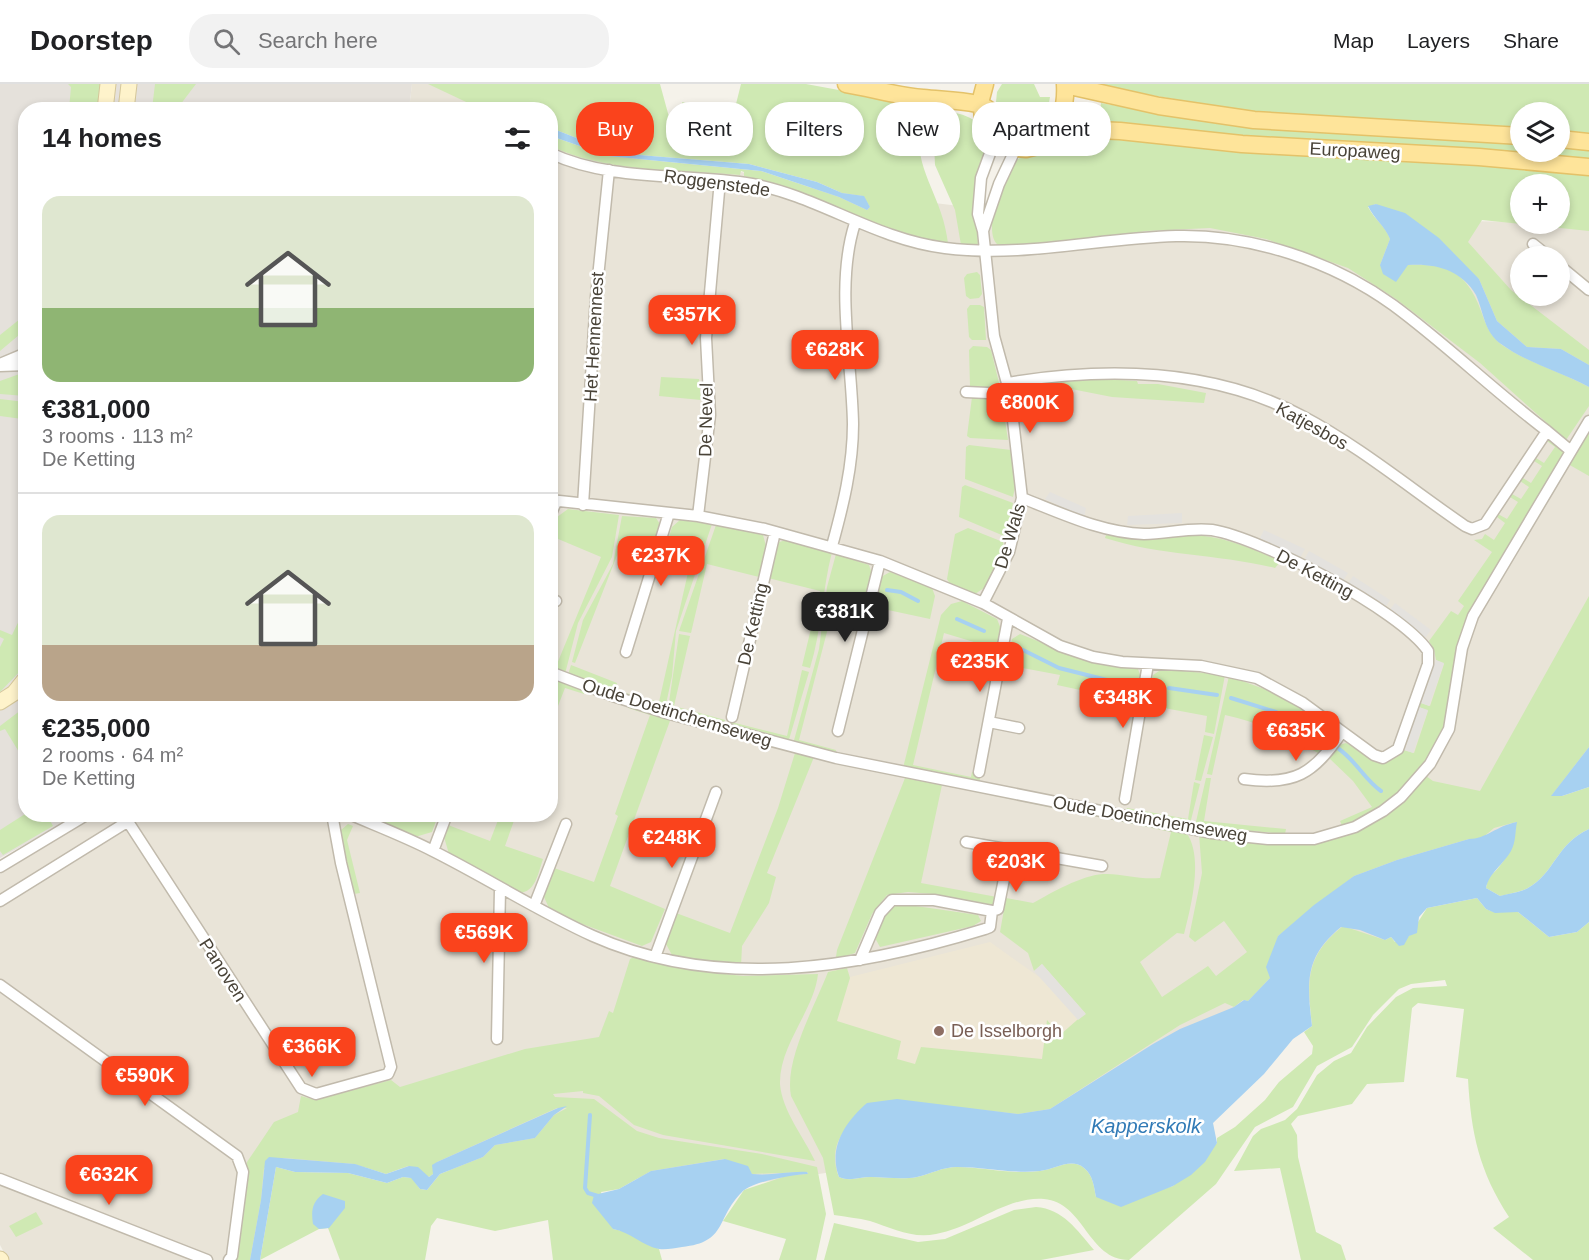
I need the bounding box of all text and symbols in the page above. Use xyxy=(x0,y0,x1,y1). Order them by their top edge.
search box xyxy=(189,14,609,68)
text: Doorstep xyxy=(30,25,153,56)
icon: search xyxy=(210,25,243,58)
text: Search here xyxy=(258,28,378,53)
text: Map xyxy=(1333,29,1374,52)
text: Layers xyxy=(1407,29,1470,52)
text: Share xyxy=(1503,29,1559,52)
chip: Buy xyxy=(576,102,654,156)
chip: Rent xyxy=(666,102,753,156)
chip: Filters xyxy=(765,102,864,156)
chip: New xyxy=(876,102,960,156)
chip: Apartment xyxy=(972,102,1111,156)
map controls xyxy=(1510,102,1570,306)
button: layers xyxy=(1510,102,1570,162)
icon: filters xyxy=(501,122,534,155)
text: 14 homes xyxy=(42,123,162,153)
street label: Europaweg xyxy=(1309,139,1401,163)
street label: Roggenstede xyxy=(663,166,771,200)
button: + xyxy=(1510,174,1570,234)
icon: home xyxy=(234,235,342,343)
button: − xyxy=(1510,246,1570,306)
street label: Het Hennennest xyxy=(581,272,607,402)
pin: €357K xyxy=(650,295,734,346)
text: €357K xyxy=(663,303,721,325)
pin: €628K xyxy=(793,330,877,381)
text: €628K xyxy=(806,338,864,360)
street label: De Nevel xyxy=(695,383,717,457)
pin: €800K xyxy=(988,383,1072,434)
text: €800K xyxy=(1001,391,1059,413)
text: €381,000 xyxy=(42,394,150,424)
street label: Katjesbos xyxy=(1273,398,1351,454)
text: 3 rooms · 113 m² xyxy=(42,425,193,447)
text: De Ketting xyxy=(42,448,135,470)
street label: De Wals xyxy=(991,501,1029,571)
pin: €237K xyxy=(619,536,703,587)
text: €237K xyxy=(632,544,690,566)
street label: De Ketting xyxy=(1273,545,1357,603)
icon: home xyxy=(234,554,342,662)
street label: De Ketting xyxy=(734,581,772,667)
pin: €381K xyxy=(803,592,887,643)
text: €381K xyxy=(816,600,874,622)
pin: €235K xyxy=(938,642,1022,693)
text: €235K xyxy=(951,650,1009,672)
street label: Oude Doetinchemseweg xyxy=(580,675,774,751)
pin: €348K xyxy=(1081,678,1165,729)
text: €348K xyxy=(1094,686,1152,708)
pin: €635K xyxy=(1254,711,1338,762)
text: €235,000 xyxy=(42,713,150,743)
text: €635K xyxy=(1267,719,1325,741)
text: 2 rooms · 64 m² xyxy=(42,744,183,766)
text: De Ketting xyxy=(42,767,135,789)
street label: Oude Doetinchemseweg xyxy=(1051,792,1249,846)
pin: €248K xyxy=(630,818,714,869)
text: €248K xyxy=(643,826,701,848)
pin: €203K xyxy=(974,842,1058,893)
text: €203K xyxy=(987,850,1045,872)
pin: €569K xyxy=(442,913,526,964)
text: €569K xyxy=(455,921,513,943)
street label: Panoven xyxy=(195,935,251,1005)
place label: De Isselborgh xyxy=(951,1021,1062,1041)
marker: De Isselborgh xyxy=(932,1024,946,1038)
pin: €366K xyxy=(270,1027,354,1078)
text: €366K xyxy=(283,1035,341,1057)
pin: €590K xyxy=(103,1056,187,1107)
text: €590K xyxy=(116,1064,174,1086)
water label: Kapperskolk xyxy=(1091,1115,1202,1137)
pin: €632K xyxy=(67,1155,151,1206)
text: €632K xyxy=(80,1163,138,1185)

